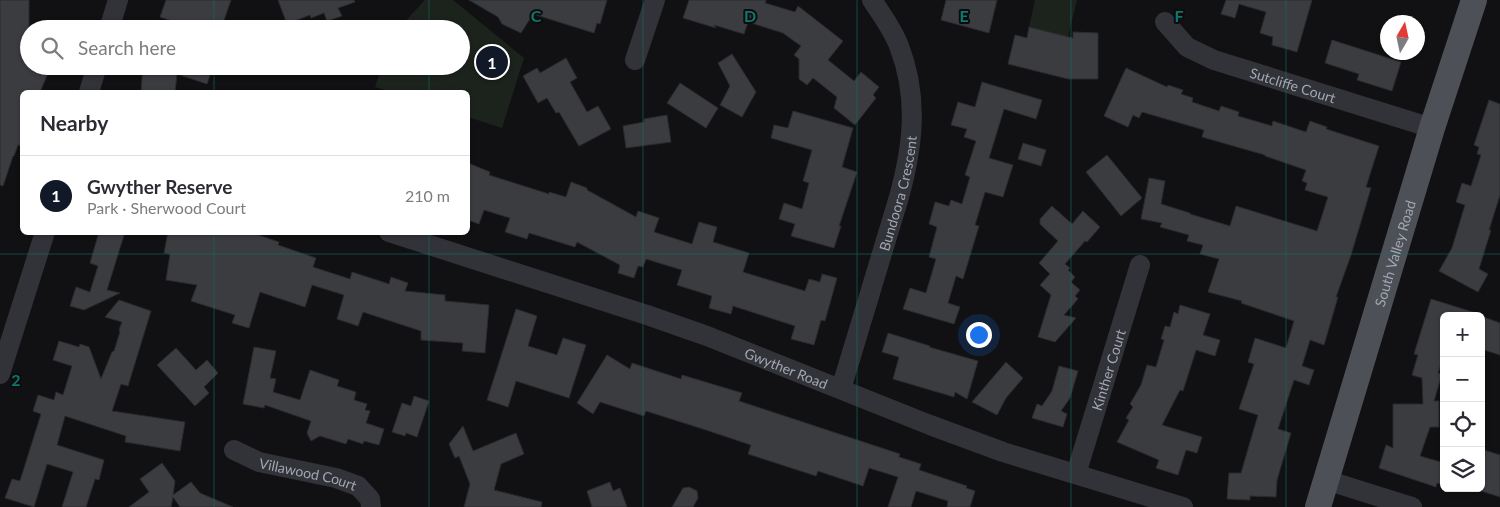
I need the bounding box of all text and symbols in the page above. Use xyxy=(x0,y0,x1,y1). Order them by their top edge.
text: C xyxy=(531,6,542,25)
text: D xyxy=(744,6,756,25)
text: E xyxy=(959,6,969,25)
text: F xyxy=(1174,6,1184,25)
north arrow xyxy=(1380,15,1425,60)
search box xyxy=(20,20,470,75)
icon: search xyxy=(38,34,66,62)
text: Search here xyxy=(78,36,176,59)
pin: 1 xyxy=(476,43,508,81)
street label: Sutcliffe Court xyxy=(1248,63,1338,106)
text: Nearby xyxy=(40,110,108,135)
street label: Bundoora Crescent xyxy=(875,135,919,253)
text: Gwyther Reserve xyxy=(87,175,232,198)
text: 1 xyxy=(51,186,61,205)
text: 210 m xyxy=(405,186,450,205)
text: Park · Sherwood Court xyxy=(87,198,246,217)
street label: South Valley Road xyxy=(1370,198,1418,308)
map controls xyxy=(1440,312,1485,492)
button: + xyxy=(1440,312,1485,357)
your location xyxy=(966,322,992,348)
street label: Kinther Court xyxy=(1087,327,1128,412)
street label: Gwyther Road xyxy=(742,343,830,392)
button: − xyxy=(1440,357,1485,402)
text: 2 xyxy=(11,370,21,389)
button: locate xyxy=(1440,402,1485,447)
button: layers xyxy=(1440,447,1485,492)
street label: Villawood Court xyxy=(258,454,359,493)

